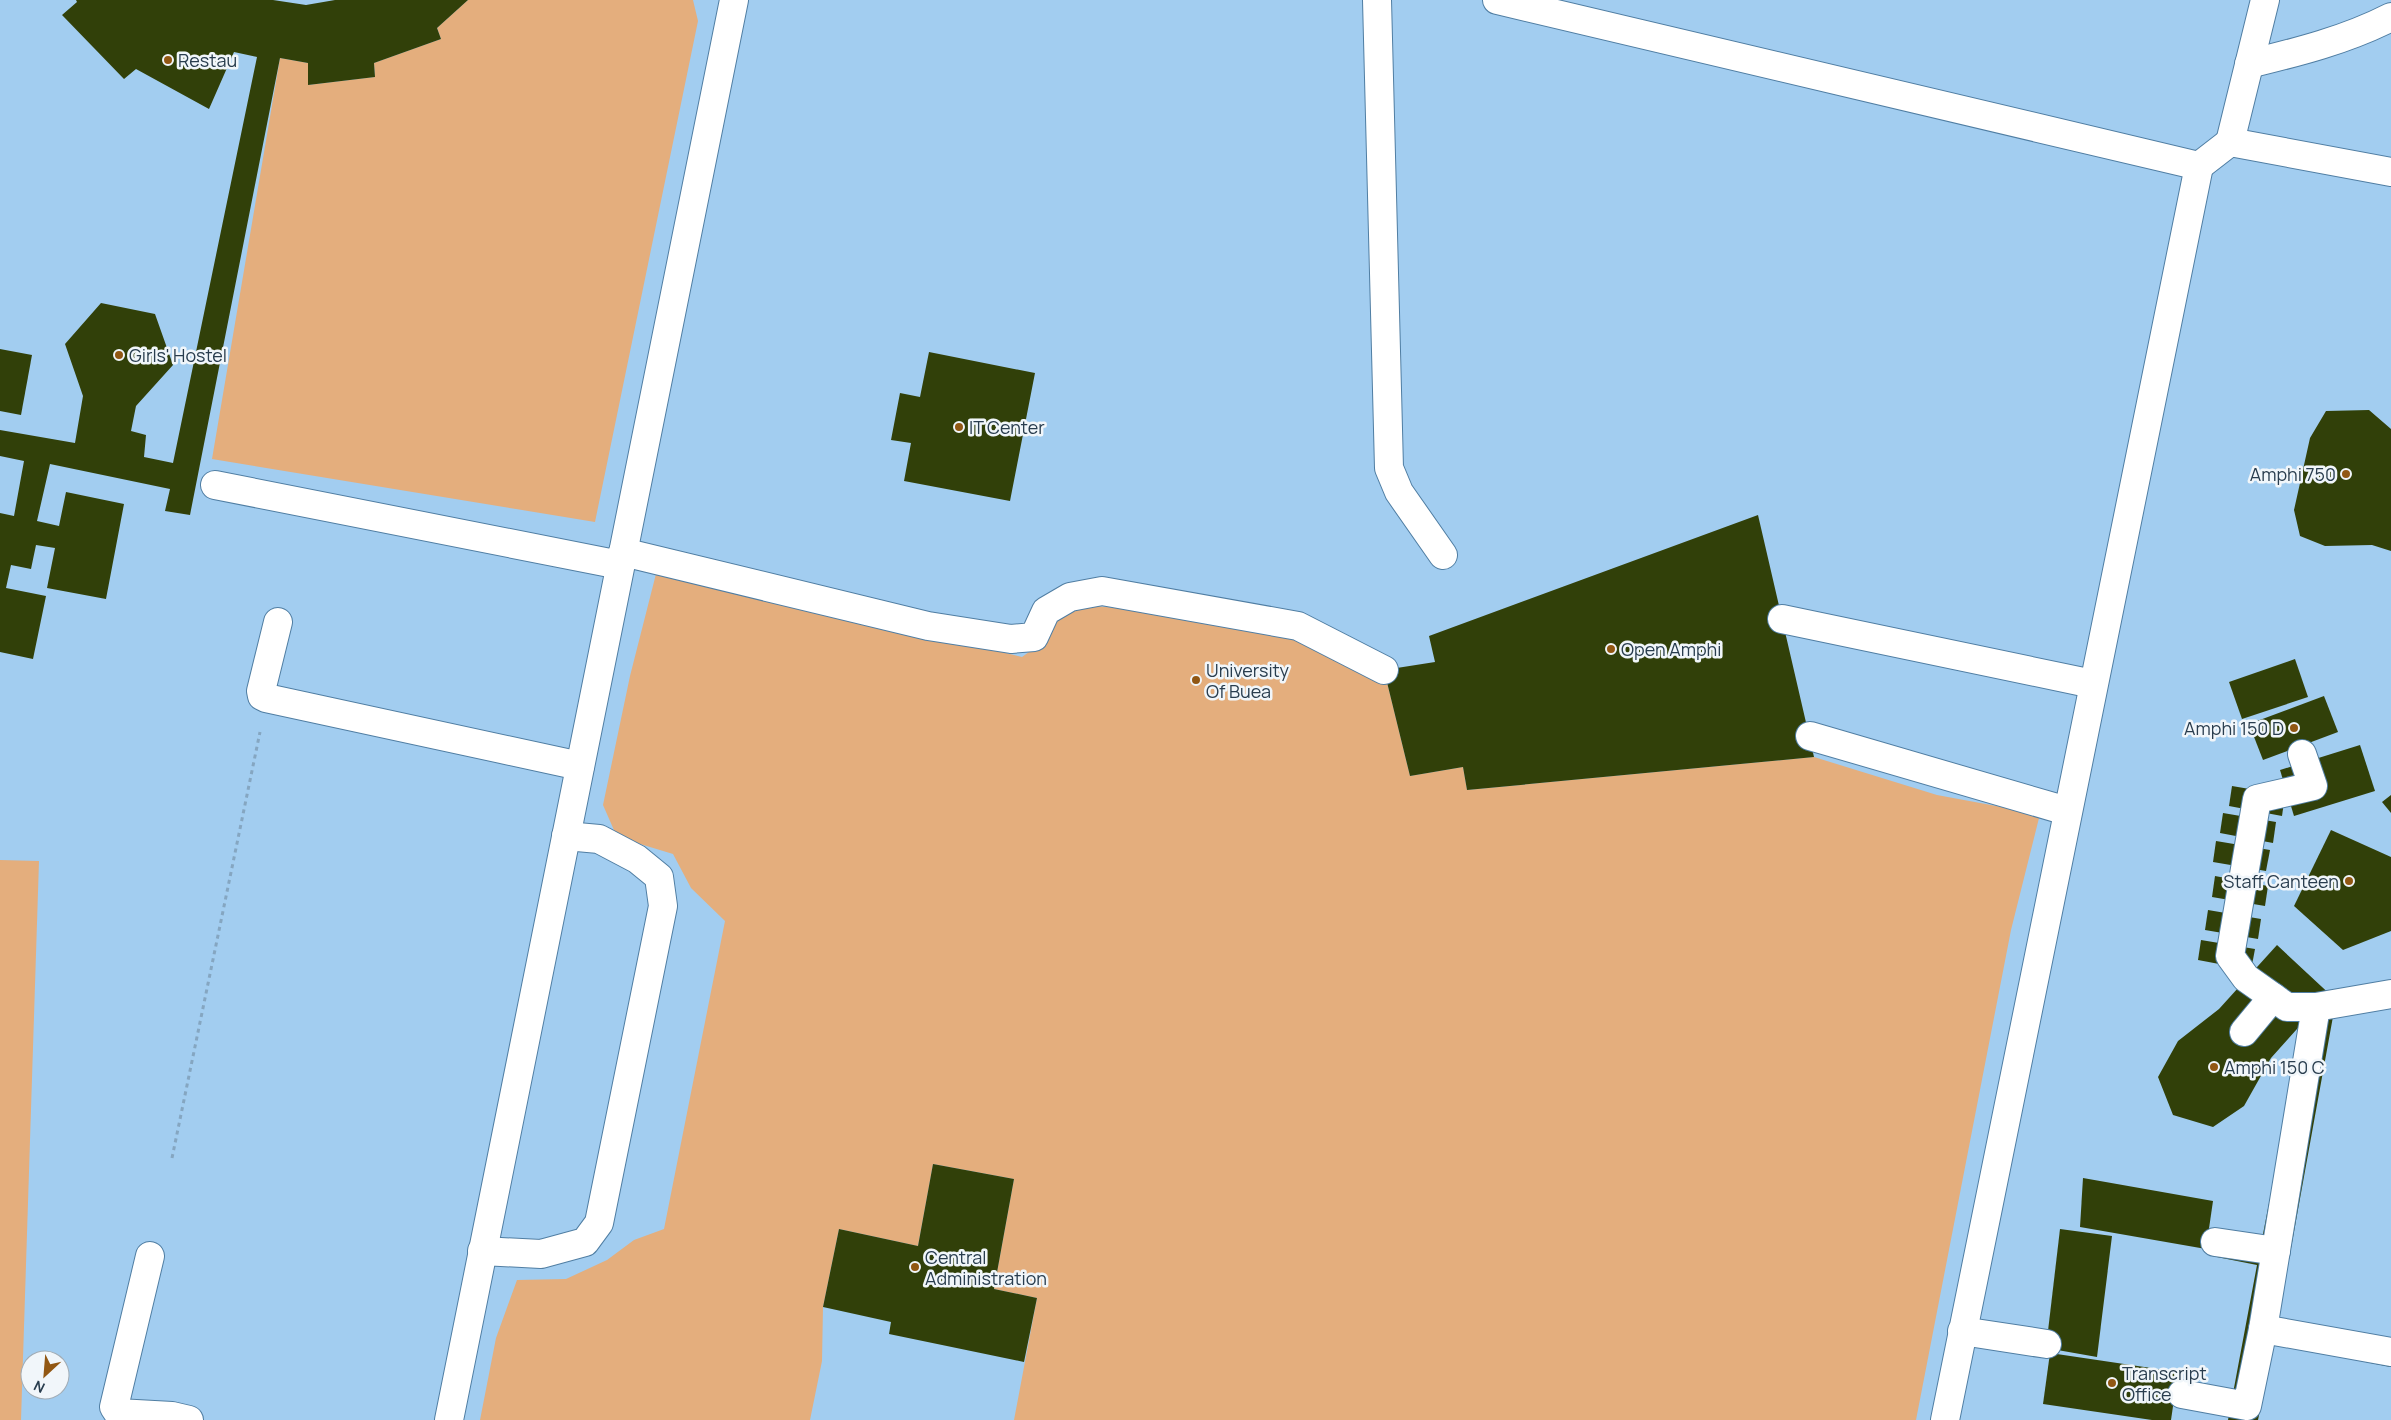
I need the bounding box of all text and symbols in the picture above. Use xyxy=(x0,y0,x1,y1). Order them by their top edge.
place label: Restau xyxy=(178,48,237,72)
marker: Restau xyxy=(162,54,174,66)
place label: Girls' Hostel xyxy=(129,343,227,367)
marker: Girls' Hostel xyxy=(113,349,125,361)
place label: IT Center xyxy=(969,415,1045,439)
marker: IT Center xyxy=(953,421,965,433)
place label: Amphi 750 xyxy=(2250,462,2336,486)
marker: Amphi 750 xyxy=(2340,468,2352,480)
place label: Open Amphi xyxy=(1621,637,1721,661)
marker: Open Amphi xyxy=(1605,643,1617,655)
place label: University Of Buea xyxy=(1206,658,1290,703)
marker: University Of Buea xyxy=(1190,674,1202,686)
place label: Amphi 150 D xyxy=(2184,716,2284,740)
marker: Amphi 150 D xyxy=(2288,722,2300,734)
place label: Staff Canteen xyxy=(2223,869,2339,893)
marker: Staff Canteen xyxy=(2343,875,2355,887)
place label: Amphi 150 C xyxy=(2224,1055,2325,1079)
marker: Amphi 150 C xyxy=(2208,1061,2220,1073)
place label: Central Administration xyxy=(925,1245,1047,1290)
marker: Central Administration xyxy=(909,1261,921,1273)
north arrow xyxy=(20,1350,70,1400)
place label: Transcript Office xyxy=(2122,1361,2207,1406)
text: N xyxy=(30,1376,48,1398)
marker: Transcript Office xyxy=(2106,1377,2118,1389)

